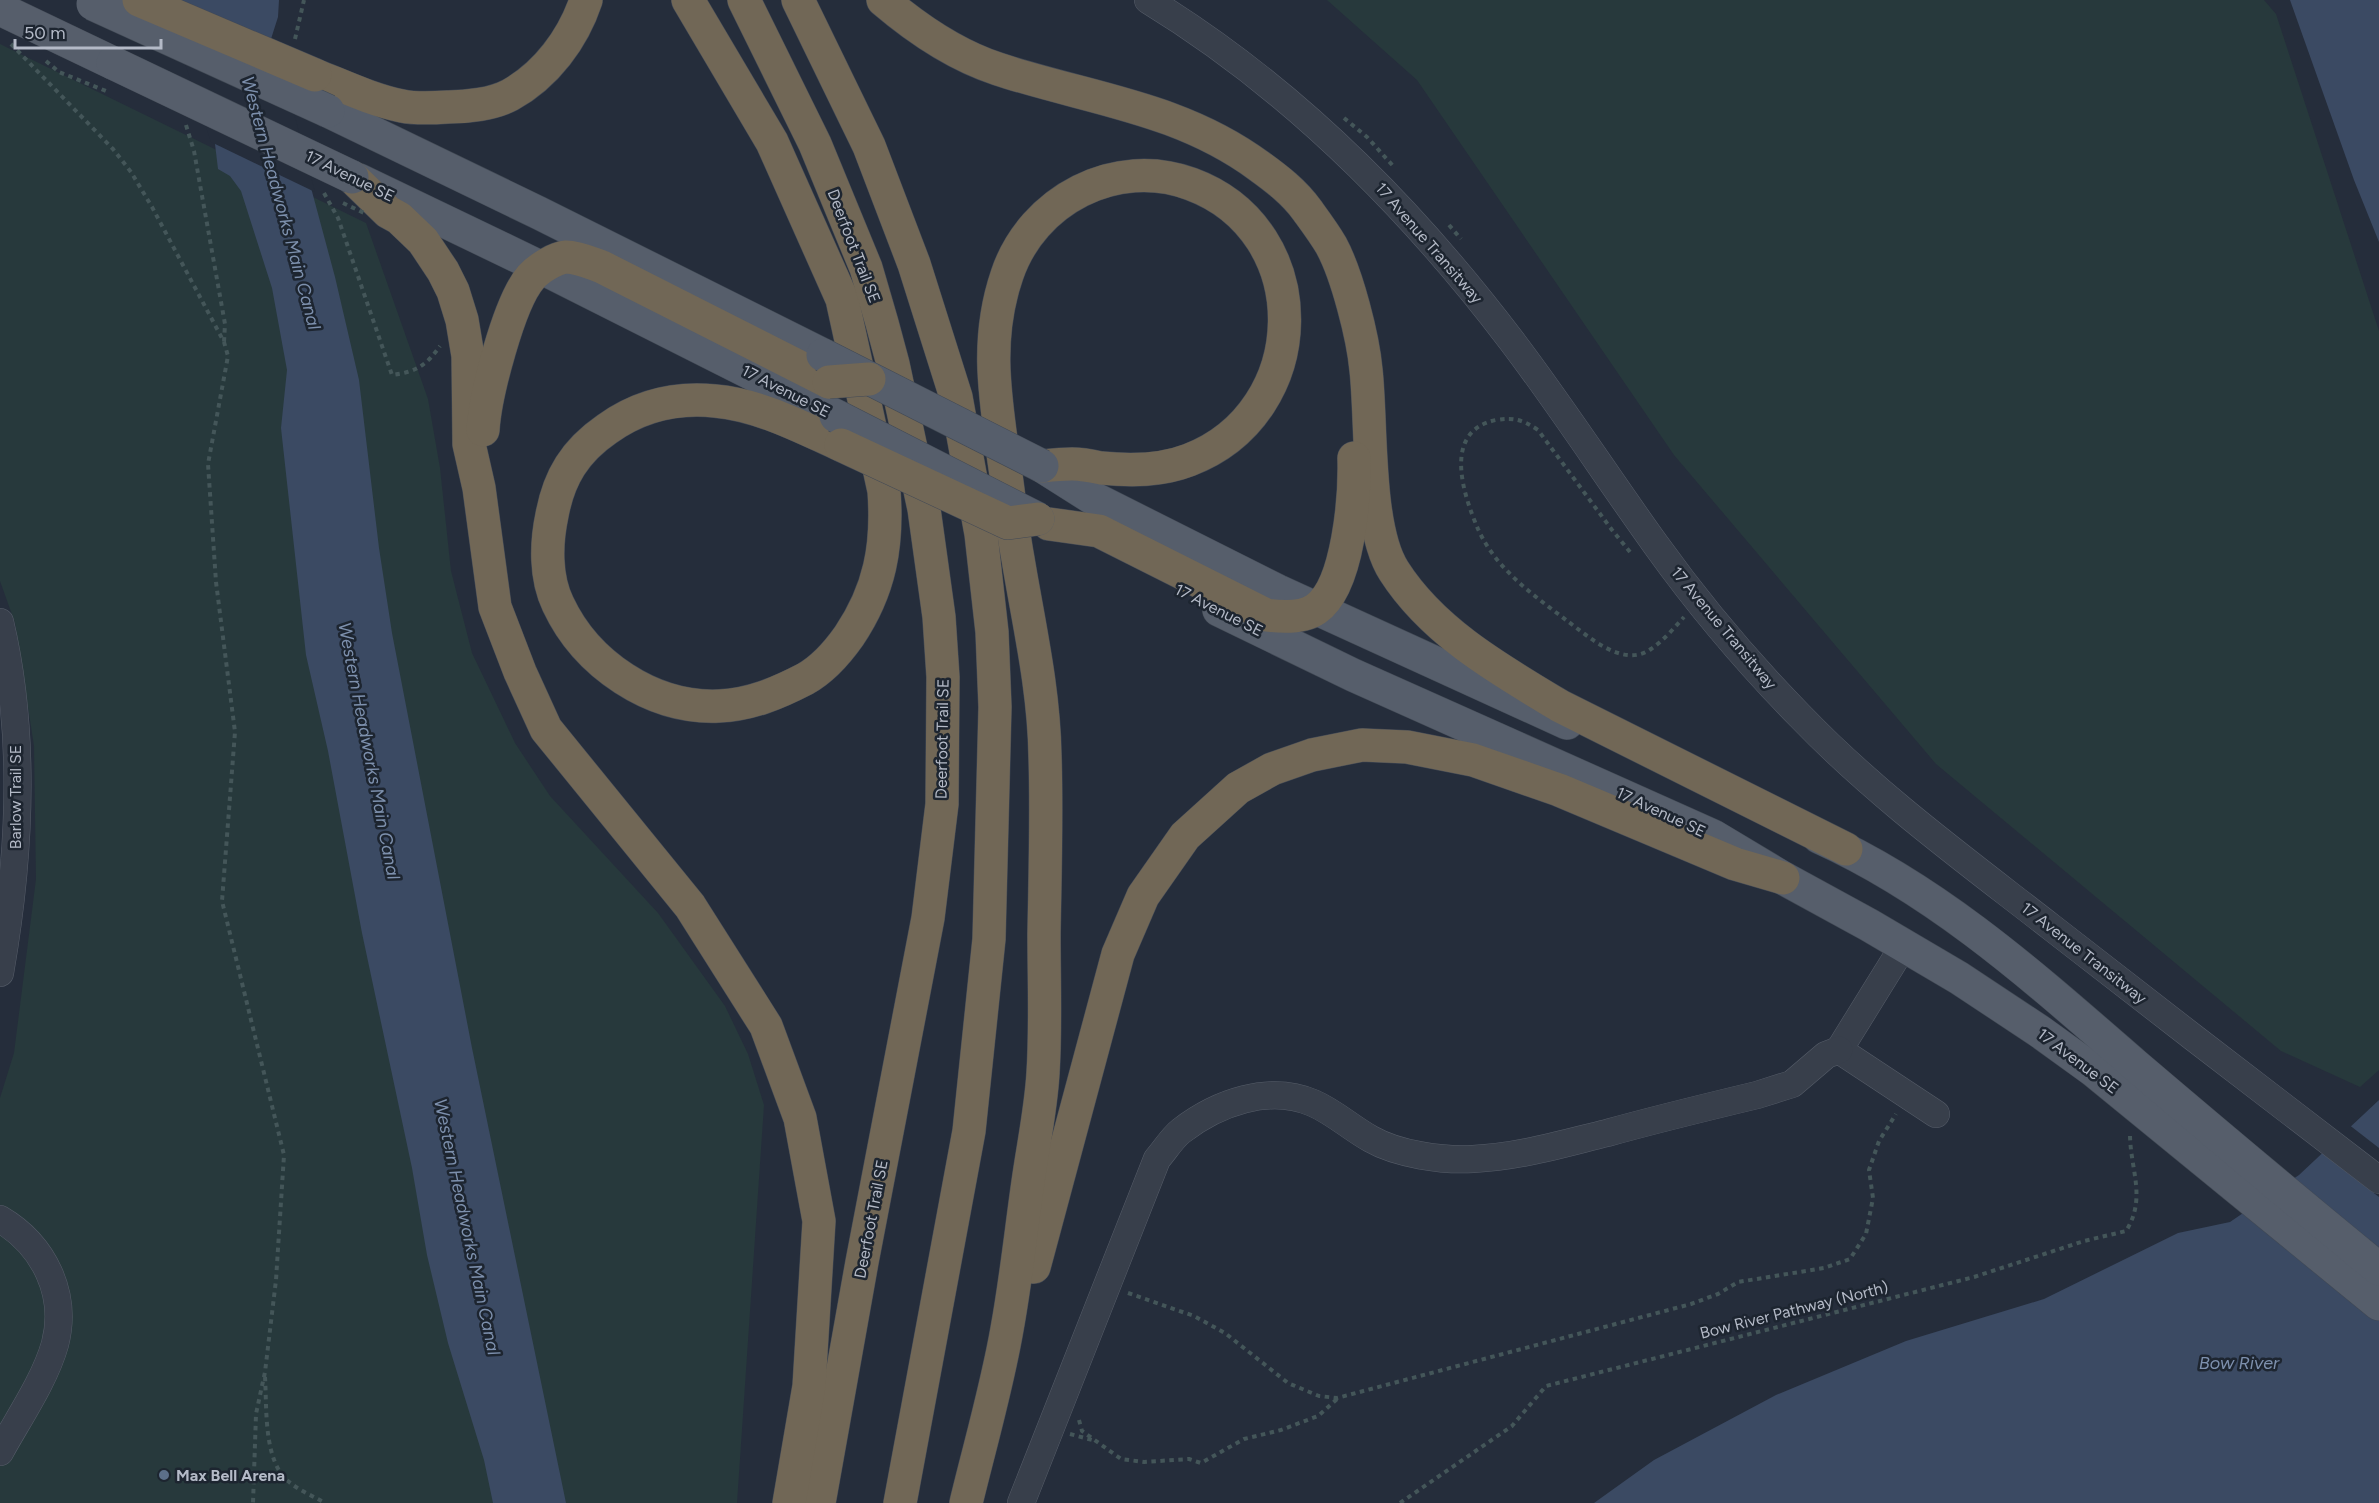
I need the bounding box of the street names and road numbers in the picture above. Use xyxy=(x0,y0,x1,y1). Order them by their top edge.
street label: 17 Avenue SE xyxy=(302,146,398,206)
street label: 17 Avenue Transitway xyxy=(1371,179,1487,308)
street label: Deerfoot Trail SE xyxy=(824,186,884,306)
street label: 17 Avenue SE xyxy=(739,361,833,421)
street label: 17 Avenue Transitway xyxy=(1667,563,1781,693)
street label: 17 Avenue SE xyxy=(1172,580,1266,640)
street label: Deerfoot Trail SE xyxy=(931,679,953,799)
street label: Barlow Trail SE xyxy=(6,745,25,849)
street label: 17 Avenue SE xyxy=(1613,783,1709,841)
street label: 17 Avenue Transitway xyxy=(2018,898,2151,1008)
street label: 17 Avenue SE xyxy=(2034,1024,2122,1098)
street label: Deerfoot Trail SE xyxy=(850,1158,892,1280)
street label: Bow River Pathway (North) xyxy=(1698,1277,1890,1343)

